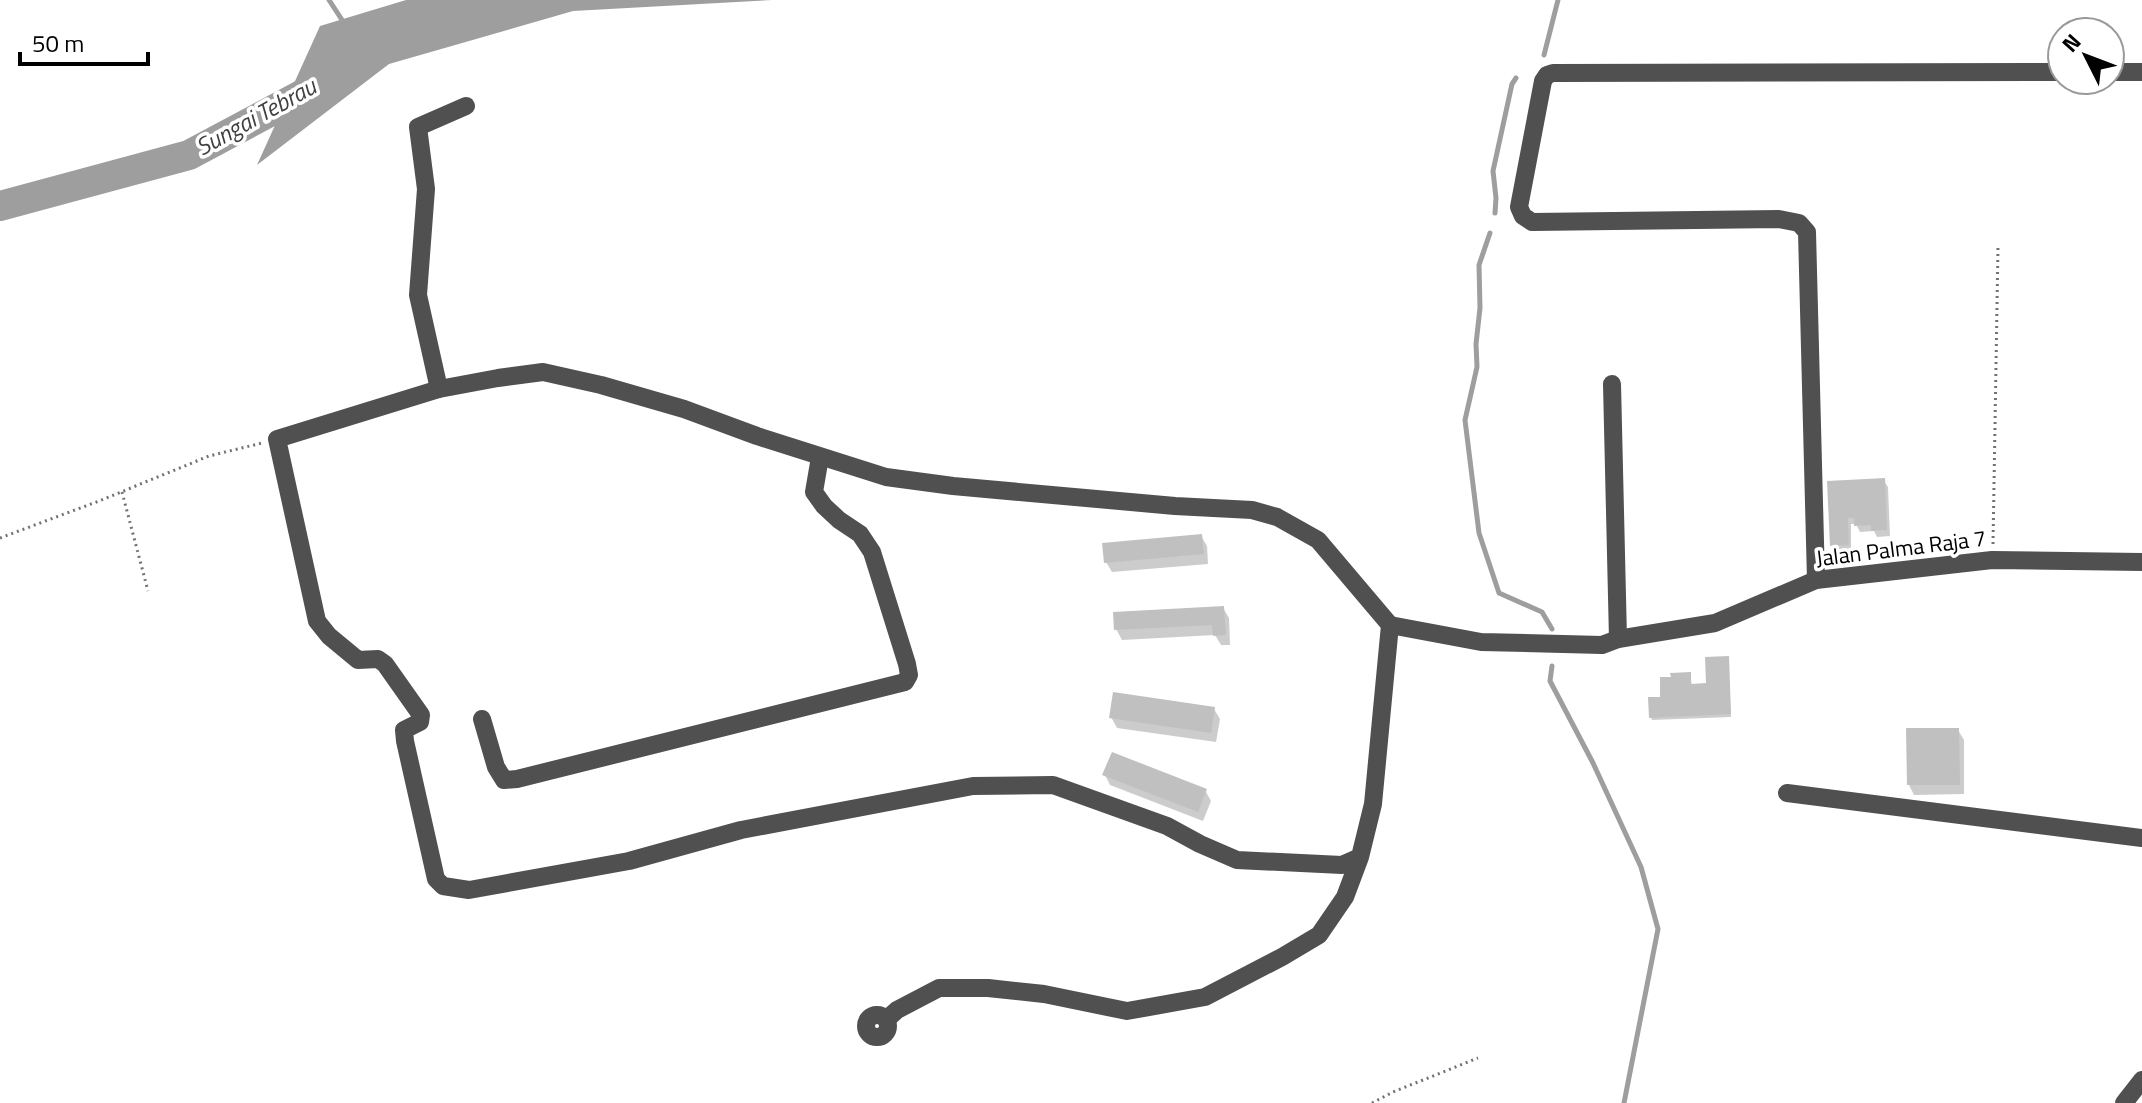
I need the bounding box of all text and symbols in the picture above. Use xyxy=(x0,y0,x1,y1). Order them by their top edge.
scale bar xyxy=(20,16,148,66)
north arrow xyxy=(2046,16,2126,96)
text: 50 m xyxy=(32,25,84,61)
text: N xyxy=(2053,26,2089,60)
water label: Sungai Tebrau xyxy=(189,67,324,164)
street label: Jalan Palma Raja 7 xyxy=(1814,521,1988,575)

